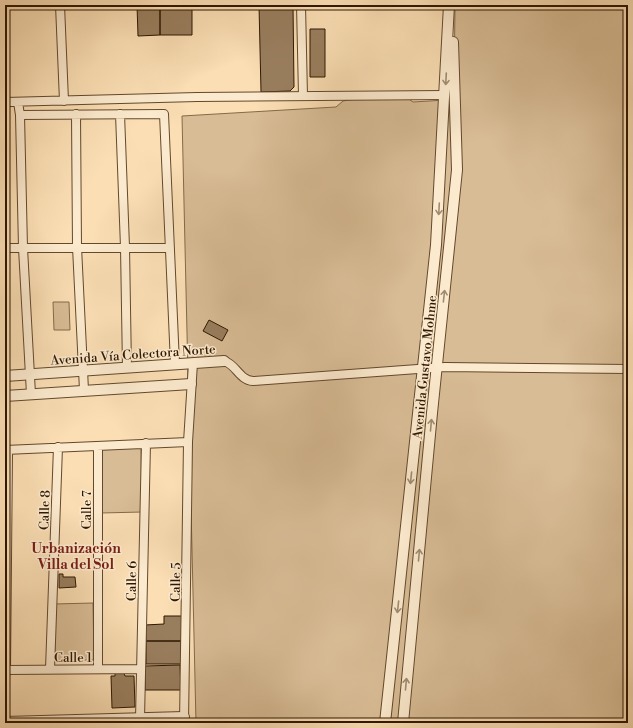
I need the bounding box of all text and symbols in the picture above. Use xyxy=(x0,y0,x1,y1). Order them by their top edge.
one-way arrow xyxy=(442,72,449,85)
one-way arrow xyxy=(435,202,442,215)
one-way arrow xyxy=(441,290,448,303)
street label: Avenida Gustavo Mohme xyxy=(409,294,441,441)
street label: Avenida Vía Colectora Norte xyxy=(49,341,217,369)
one-way arrow xyxy=(427,419,435,432)
one-way arrow xyxy=(408,471,415,484)
street label: Calle 8 xyxy=(36,490,54,531)
street label: Calle 7 xyxy=(79,490,95,530)
district label: Urbanización Villa del Sol xyxy=(31,540,121,574)
one-way arrow xyxy=(415,549,422,562)
street label: Calle 6 xyxy=(124,561,140,601)
street label: Calle 5 xyxy=(168,562,184,602)
one-way arrow xyxy=(394,600,401,613)
street label: Calle 1 xyxy=(54,650,92,666)
one-way arrow xyxy=(403,678,410,691)

